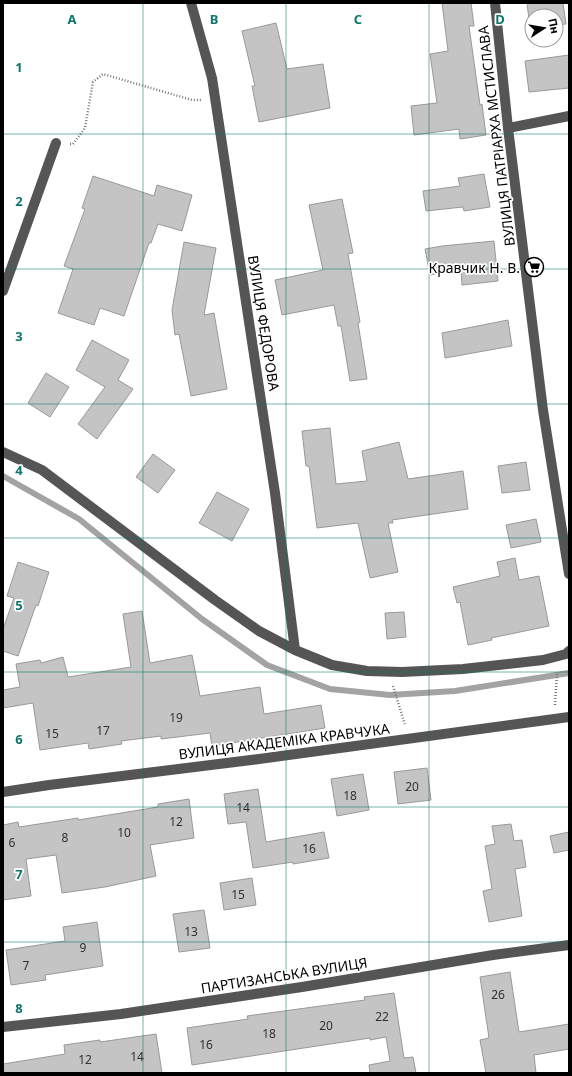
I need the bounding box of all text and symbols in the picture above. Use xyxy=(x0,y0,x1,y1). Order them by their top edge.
north arrow xyxy=(524,8,564,48)
text: A xyxy=(68,10,77,28)
text: B xyxy=(210,10,218,28)
text: C xyxy=(354,10,362,28)
text: D xyxy=(495,10,505,28)
text: Пн xyxy=(545,17,563,35)
street label: ВУЛИЦЯ ПАТРІАРХА МСТИСЛАВА xyxy=(473,25,519,247)
text: 1 xyxy=(15,58,23,76)
text: 2 xyxy=(15,192,23,210)
street label: ВУЛИЦЯ ФЕДОРОВА xyxy=(244,254,284,392)
supermarket icon: Кравчик Н. В. xyxy=(523,256,545,278)
place label: Кравчик Н. В. xyxy=(428,258,520,277)
text: 3 xyxy=(15,327,23,345)
text: 4 xyxy=(15,461,23,479)
text: 5 xyxy=(15,596,23,614)
house number: 19 xyxy=(169,709,183,726)
street label: ВУЛИЦЯ АКАДЕМІКА КРАВЧУКА xyxy=(177,719,391,763)
house number: 17 xyxy=(96,722,110,739)
house number: 15 xyxy=(45,725,59,742)
text: 6 xyxy=(15,730,23,748)
house number: 20 xyxy=(405,778,419,795)
house number: 18 xyxy=(343,787,357,804)
house number: 14 xyxy=(236,799,250,816)
house number: 12 xyxy=(169,813,183,830)
house number: 10 xyxy=(117,824,131,841)
house number: 8 xyxy=(62,829,69,846)
house number: 6 xyxy=(9,834,16,851)
house number: 16 xyxy=(302,840,316,857)
text: 7 xyxy=(15,865,23,883)
house number: 15 xyxy=(231,886,245,903)
house number: 13 xyxy=(184,923,198,940)
house number: 9 xyxy=(80,939,87,956)
street label: ПАРТИЗАНСЬКА ВУЛИЦЯ xyxy=(199,952,369,998)
house number: 7 xyxy=(23,957,30,974)
house number: 26 xyxy=(491,986,505,1003)
text: 8 xyxy=(15,999,23,1017)
house number: 22 xyxy=(375,1008,389,1025)
house number: 20 xyxy=(319,1017,333,1034)
house number: 18 xyxy=(262,1025,276,1042)
house number: 16 xyxy=(199,1036,213,1053)
house number: 14 xyxy=(130,1048,144,1065)
house number: 12 xyxy=(78,1051,92,1068)

